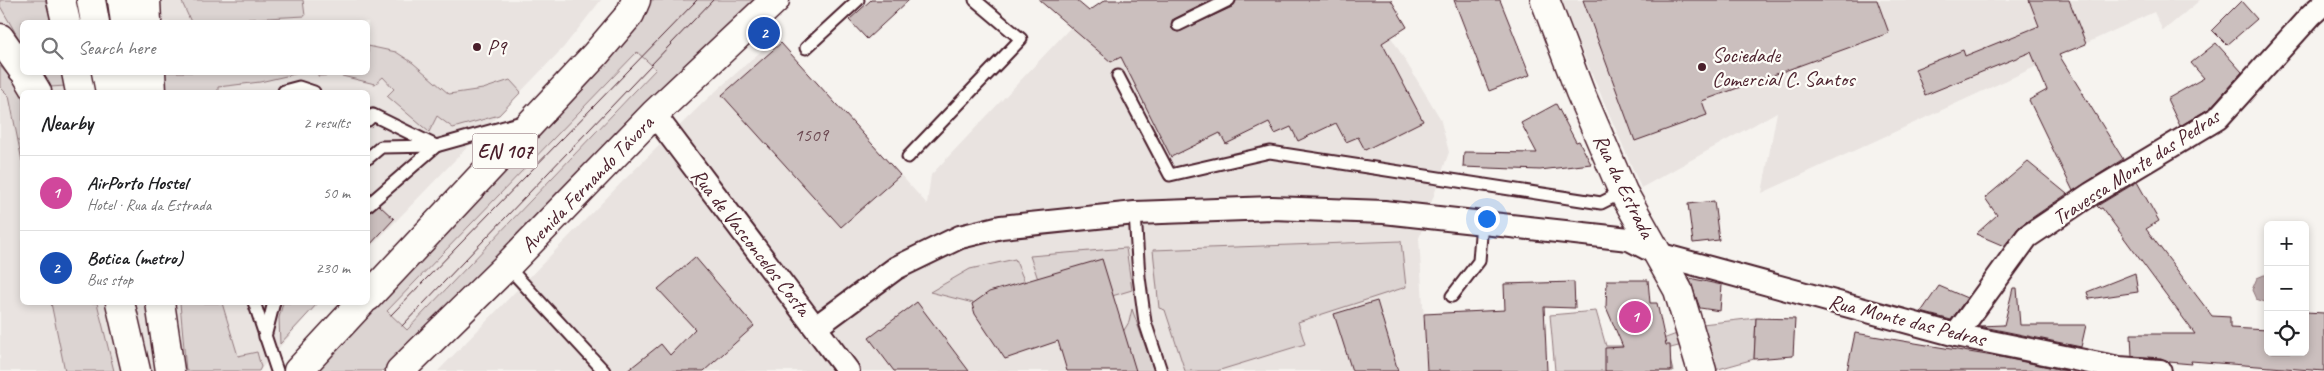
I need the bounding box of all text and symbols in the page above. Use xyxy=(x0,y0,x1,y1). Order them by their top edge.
pin: 2 xyxy=(748,14,780,52)
search box xyxy=(20,20,370,75)
icon: search xyxy=(38,34,66,62)
place label: P9 xyxy=(487,34,508,60)
text: Search here xyxy=(78,36,155,60)
marker: P9 xyxy=(471,41,483,53)
place label: Sociedade Comercial C. Santos xyxy=(1712,42,1856,92)
marker: Sociedade Comercial C. Santos xyxy=(1696,61,1708,73)
street label: Travessa Monte das Pedras xyxy=(2048,102,2226,231)
street label: Avenida Fernando Távora xyxy=(515,109,660,258)
text: Nearby xyxy=(40,110,93,136)
text: 2 results xyxy=(303,113,350,133)
house number: 1509 xyxy=(794,123,830,147)
street label: Rua da Estrada xyxy=(1588,130,1661,244)
road number: EN 107 xyxy=(472,134,538,168)
street label: Rua de Vasconcelos Costa xyxy=(685,163,818,323)
text: AirPorto Hostel xyxy=(87,171,188,195)
text: 1 xyxy=(52,183,60,203)
text: 50 m xyxy=(323,183,350,203)
text: Hotel · Rua da Estrada xyxy=(87,195,211,215)
your location xyxy=(1474,206,1500,232)
map controls xyxy=(2264,221,2309,356)
button: + xyxy=(2264,221,2309,266)
text: Botica (metro) xyxy=(87,246,183,270)
text: 2 xyxy=(52,258,60,278)
text: 230 m xyxy=(316,258,350,278)
button: − xyxy=(2264,266,2309,311)
text: Bus stop xyxy=(87,270,133,290)
street label: Rua Monte das Pedras xyxy=(1826,288,1990,352)
pin: 1 xyxy=(1619,298,1651,336)
button: locate xyxy=(2264,311,2309,356)

